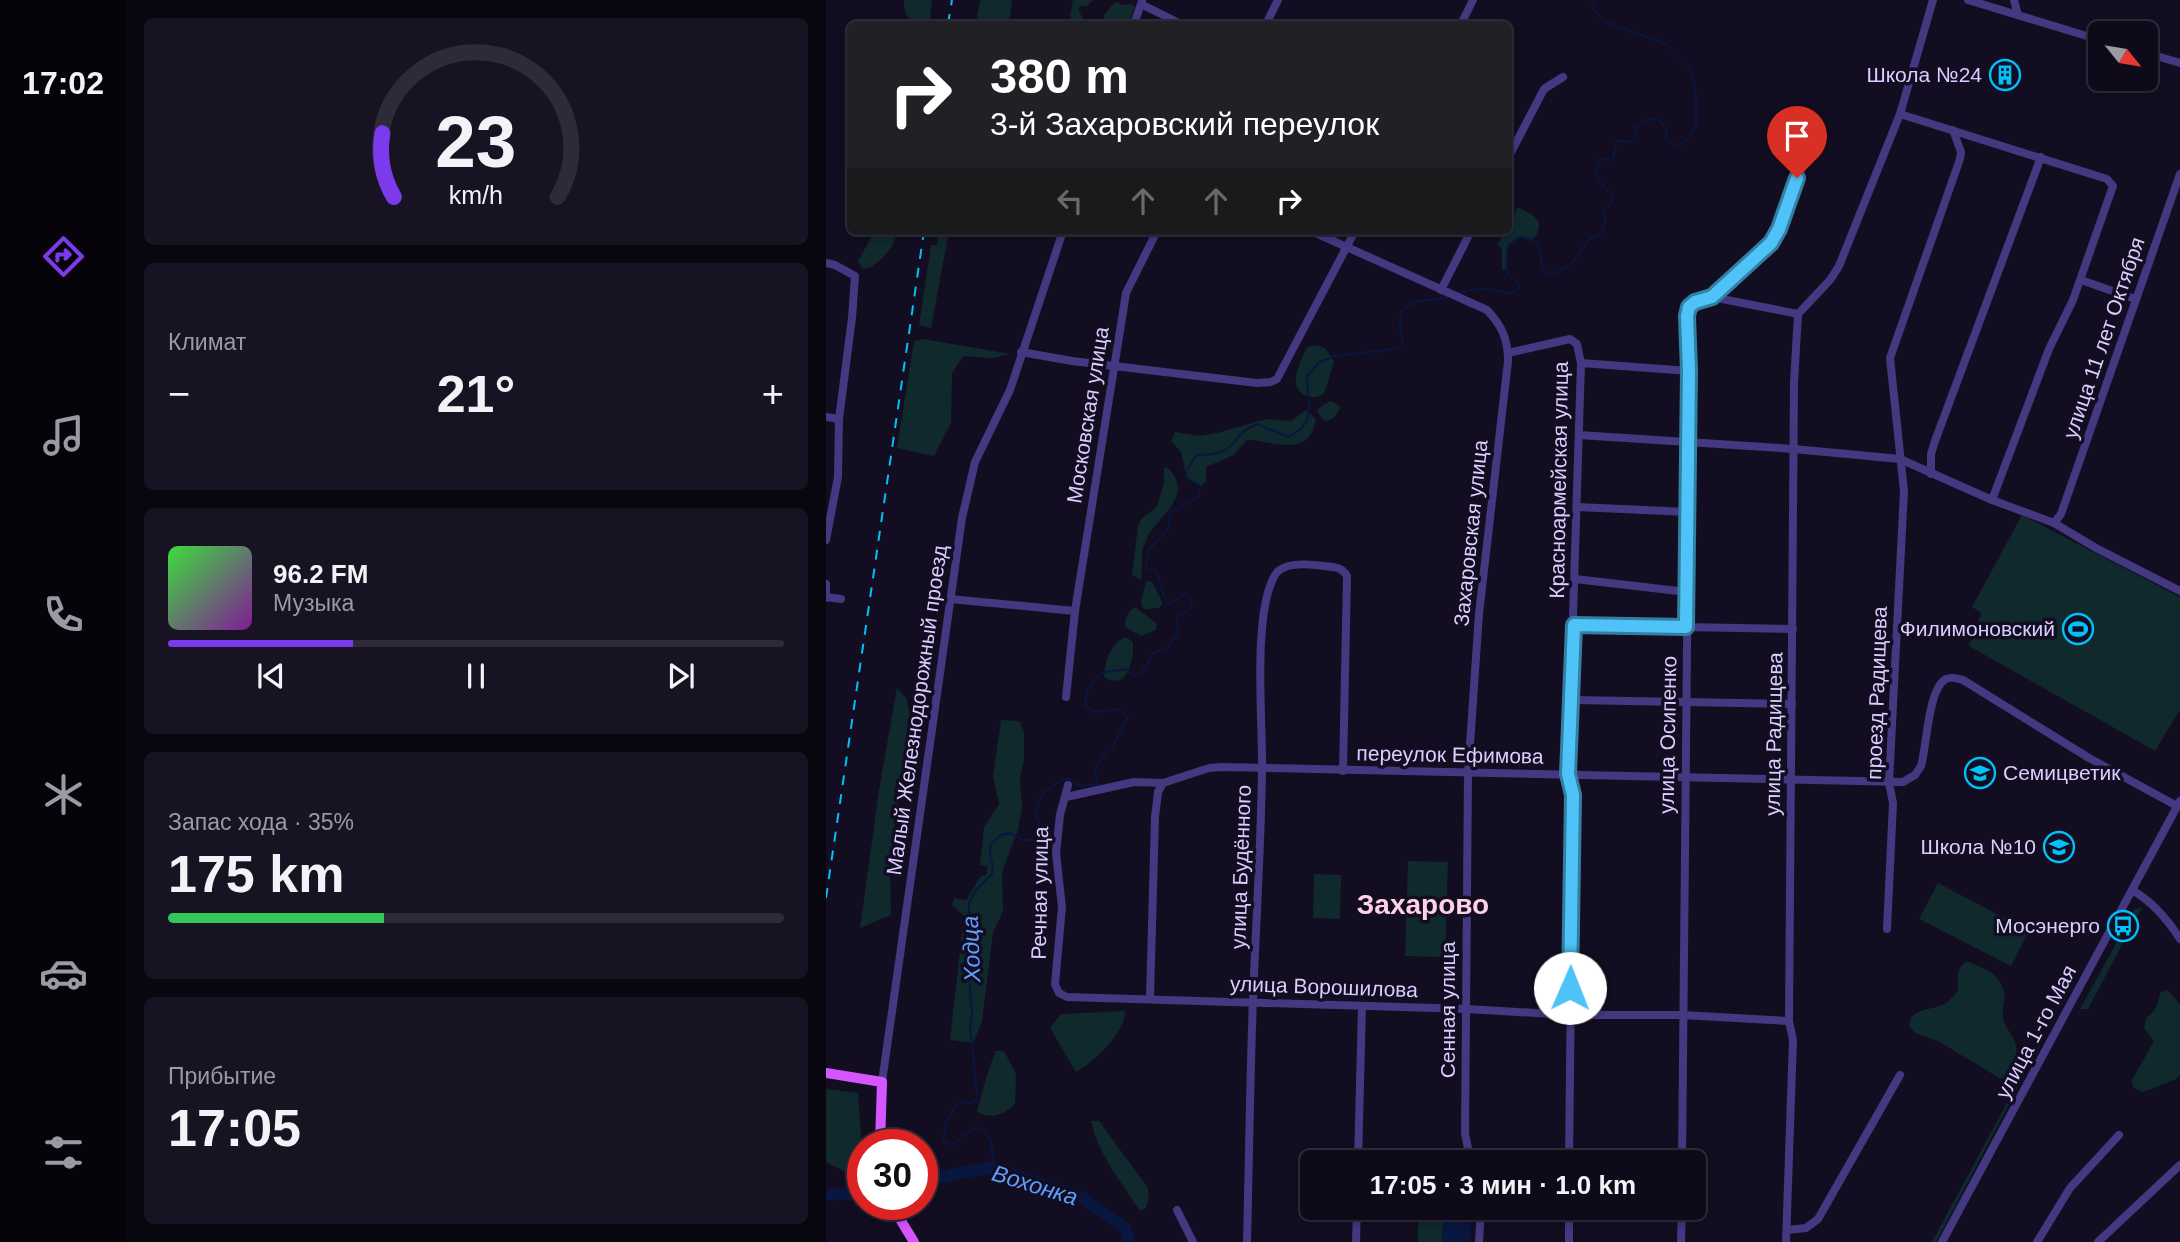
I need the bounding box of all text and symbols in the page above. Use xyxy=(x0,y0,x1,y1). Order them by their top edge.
north arrow xyxy=(2088,21,2158,91)
map controls xyxy=(2088,21,2158,91)
icon: right xyxy=(875,49,966,140)
text: 380 m xyxy=(990,49,1129,103)
building icon: Школа №24 xyxy=(1988,58,2022,92)
place label: Школа №24 xyxy=(1866,63,1982,86)
text: 17:02 xyxy=(22,65,104,101)
text: 23 xyxy=(436,102,516,183)
text: 3-й Захаровский переулок xyxy=(990,106,1379,142)
pin xyxy=(1767,106,1827,178)
icon: arrive xyxy=(1778,117,1816,155)
text: km/h xyxy=(449,181,503,209)
icon: left xyxy=(1051,182,1089,220)
icon: ahead xyxy=(1124,182,1162,220)
icon: ahead xyxy=(1197,182,1235,220)
icon: right xyxy=(1270,182,1308,220)
icon: directions xyxy=(39,232,88,281)
street label: улица 11 лет Октября xyxy=(2058,234,2149,442)
street label: Московская улица xyxy=(1062,325,1113,505)
text: Климат xyxy=(168,329,246,355)
street label: Красноармейская улица xyxy=(1545,361,1572,599)
text: 21° xyxy=(437,365,515,423)
text: − xyxy=(168,373,190,415)
text: + xyxy=(762,373,784,415)
icon: music xyxy=(39,411,88,460)
street label: Захаровская улица xyxy=(1449,438,1492,627)
street label: Малый Железнодорожный проезд xyxy=(882,543,951,876)
text: 96.2 FM xyxy=(273,559,368,589)
icon: phone xyxy=(39,590,88,639)
text: Музыка xyxy=(273,590,354,616)
street label: проезд Радищева xyxy=(1862,606,1891,780)
sports icon: Филимоновский xyxy=(2061,612,2095,646)
place label: Филимоновский xyxy=(1900,617,2055,640)
street label: улица Радищева xyxy=(1761,652,1786,816)
street label: улица Осипенко xyxy=(1655,656,1680,814)
icon: previous xyxy=(252,657,290,695)
icon: pause xyxy=(457,657,495,695)
icon: next xyxy=(662,657,700,695)
street label: переулок Ефимова xyxy=(1356,741,1544,768)
school or university icon: Семицветик xyxy=(1963,756,1997,790)
place label: Семицветик xyxy=(2003,761,2121,784)
icon: climate xyxy=(39,770,88,819)
street label: улица Будённого xyxy=(1226,784,1255,950)
text: Запас хода · 35% xyxy=(168,809,354,835)
street label: Речная улица xyxy=(1027,826,1052,960)
school or university icon: Школа №10 xyxy=(2042,830,2076,864)
place label: Школа №10 xyxy=(1920,835,2036,858)
text: 175 km xyxy=(168,845,344,903)
district label: Захарово xyxy=(1357,889,1489,920)
bus stop icon: Мосэнерго xyxy=(2106,909,2140,943)
place label: Мосэнерго xyxy=(1995,914,2100,937)
water label: Ходца xyxy=(957,915,985,984)
street label: Сенная улица xyxy=(1436,941,1459,1078)
icon: car xyxy=(39,949,88,998)
position arrow xyxy=(1533,951,1607,1025)
street label: улица 1-го Мая xyxy=(1991,961,2080,1102)
street label: улица Ворошилова xyxy=(1230,972,1419,1001)
text: Прибытие xyxy=(168,1063,276,1089)
text: 17:05 xyxy=(168,1099,301,1157)
icon: filters xyxy=(39,1128,88,1177)
speed limit sign: 30 xyxy=(847,1129,938,1220)
water label: Вохонка xyxy=(989,1160,1081,1210)
text: 17:05 · 3 мин · 1.0 km xyxy=(1370,1170,1636,1200)

